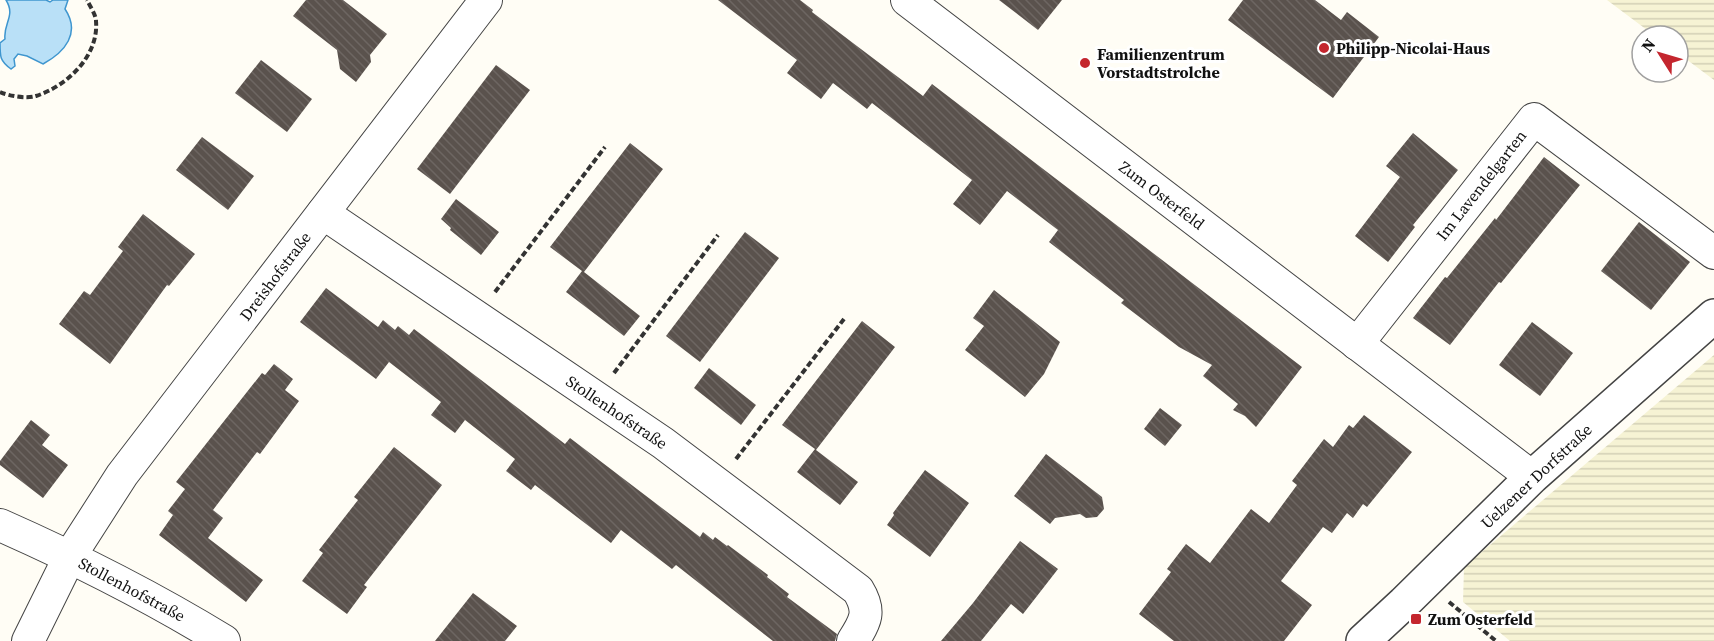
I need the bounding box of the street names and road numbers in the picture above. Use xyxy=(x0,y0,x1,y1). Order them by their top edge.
street label: Im Lavendelgarten xyxy=(1431,125,1531,245)
street label: Zum Osterfeld xyxy=(1115,156,1209,234)
street label: Dreishofstraße xyxy=(234,227,316,325)
street label: Stollenhofstraße xyxy=(562,370,672,454)
street label: Uelzener Dorfstraße xyxy=(1476,419,1596,533)
street label: Stollenhofstraße xyxy=(75,552,189,626)

